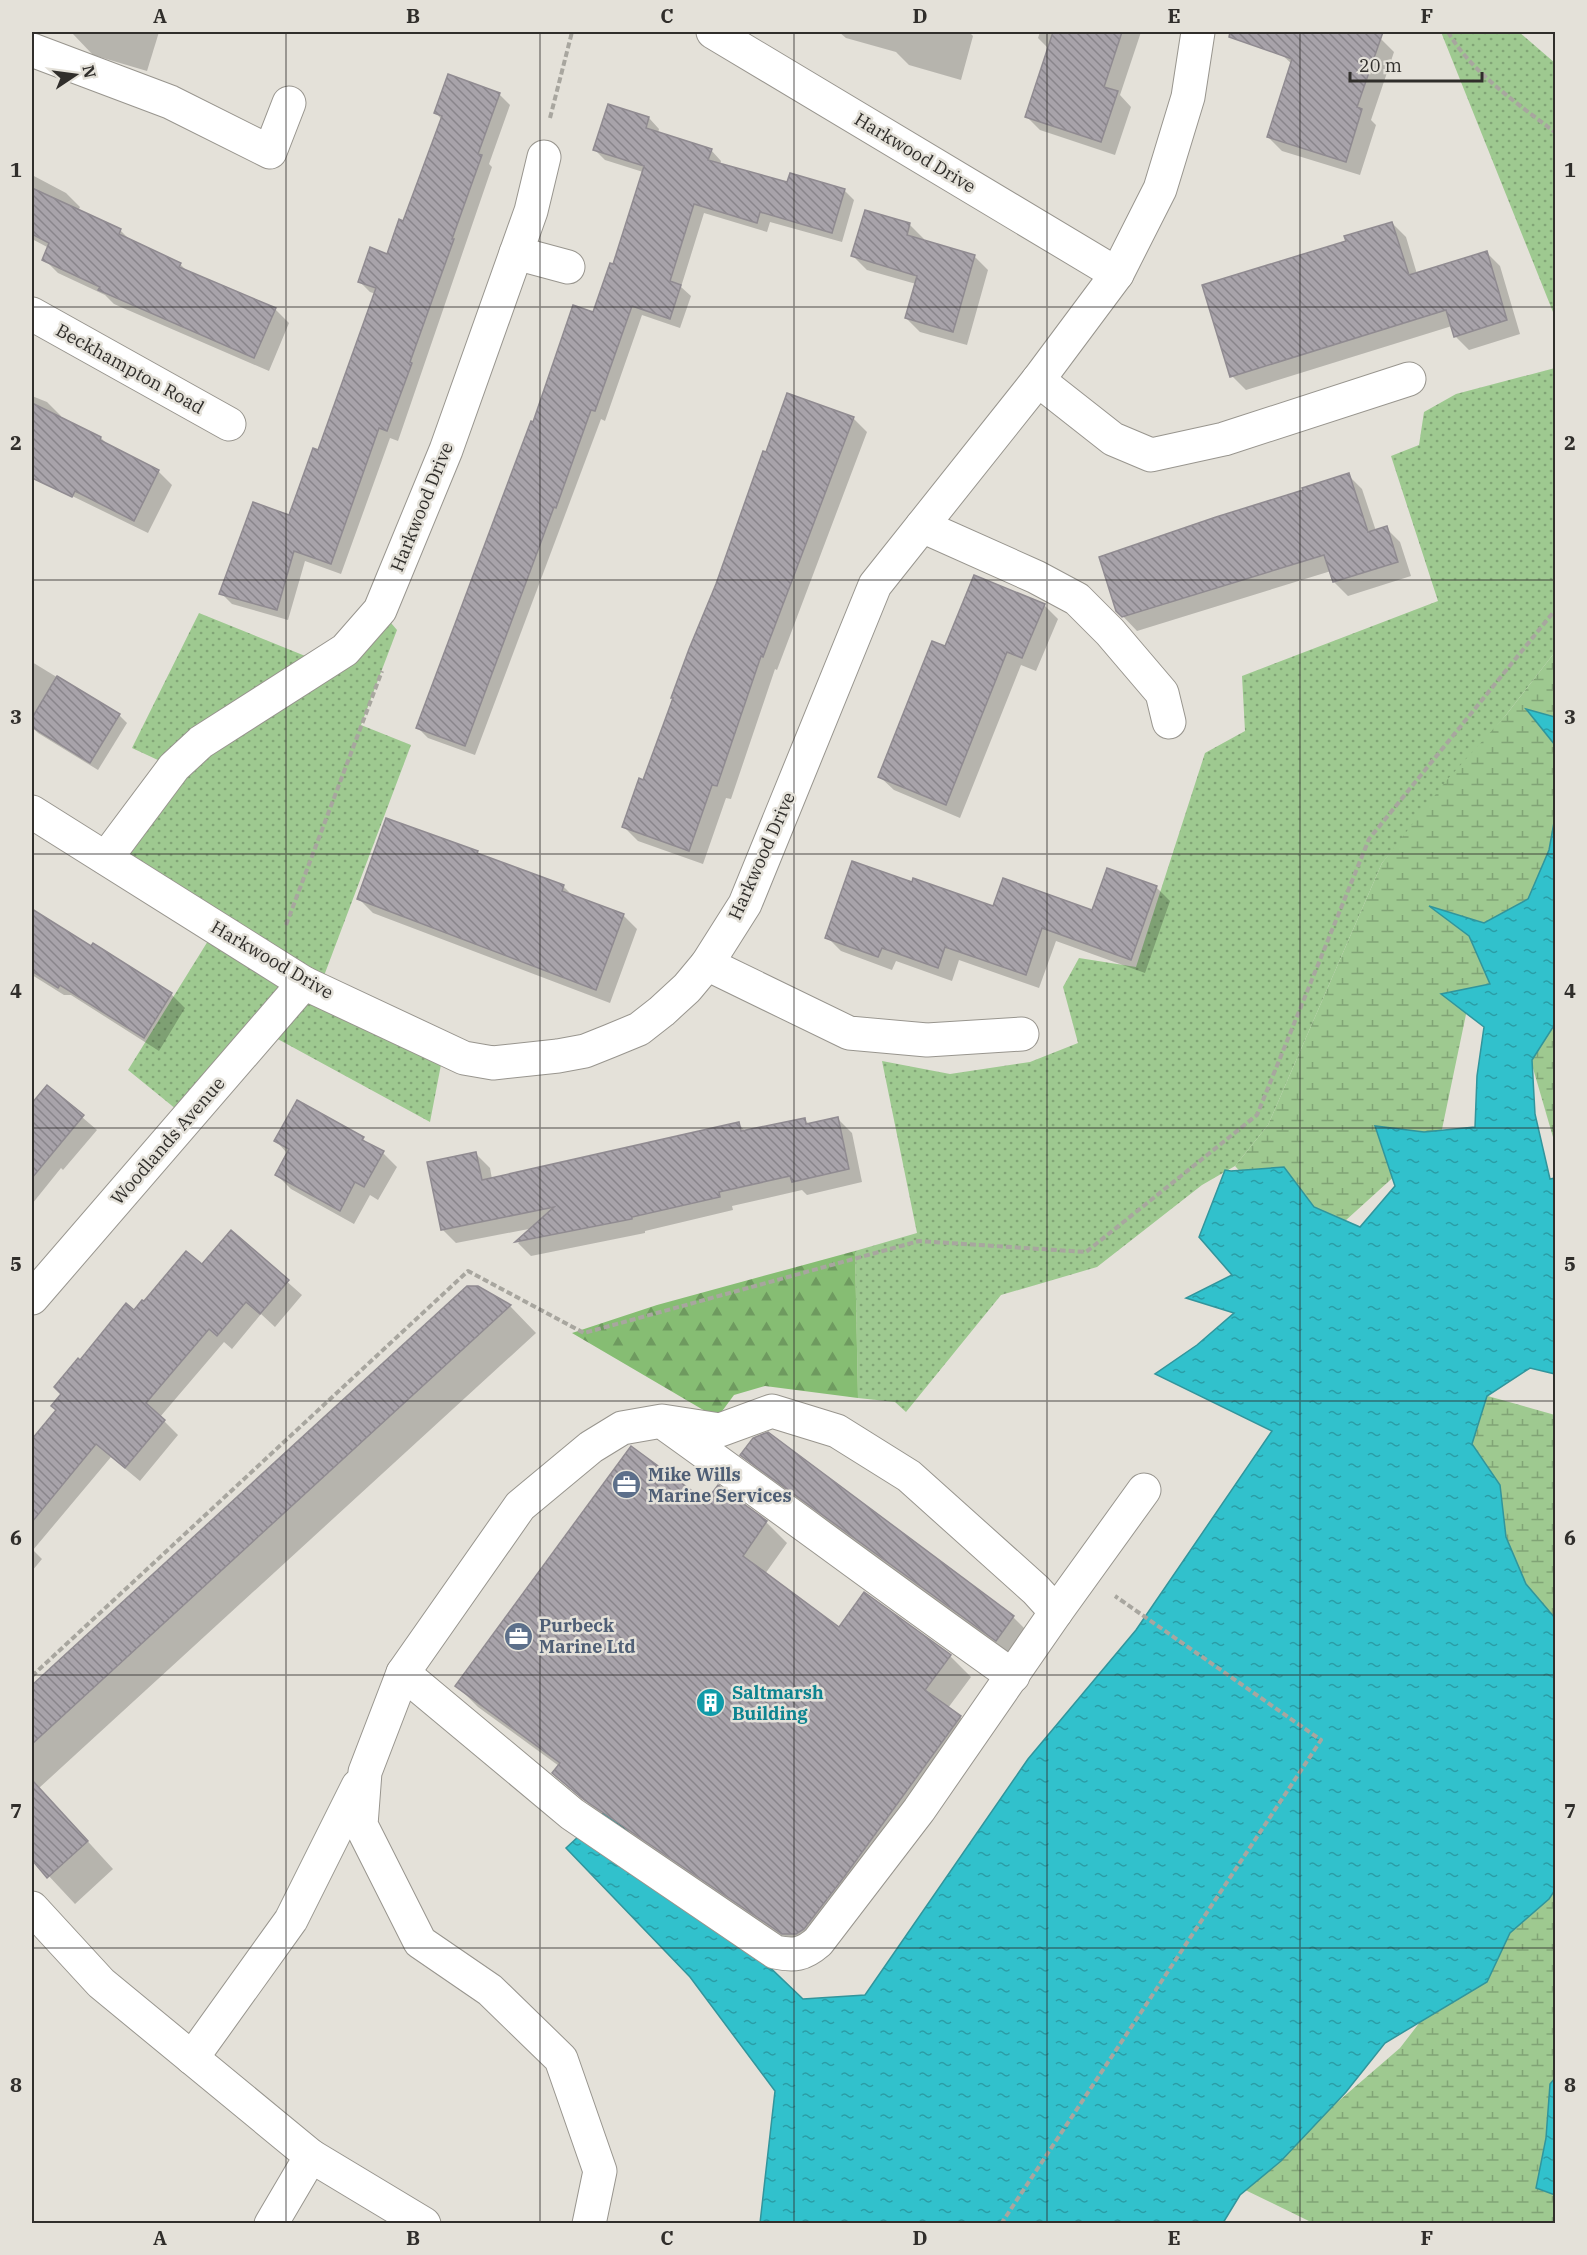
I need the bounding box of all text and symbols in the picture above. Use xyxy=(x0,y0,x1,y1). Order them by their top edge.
text: A xyxy=(153,2,167,29)
text: B xyxy=(406,2,420,29)
text: C xyxy=(660,2,674,29)
text: D xyxy=(912,2,928,29)
text: E xyxy=(1167,2,1181,29)
text: F xyxy=(1421,2,1433,29)
north arrow xyxy=(45,45,105,105)
scale bar xyxy=(1350,45,1482,83)
text: 20 m xyxy=(1359,54,1402,77)
text: N xyxy=(78,63,101,80)
street label: Harkwood Drive xyxy=(850,107,980,198)
text: 1 xyxy=(10,156,22,183)
text: 1 xyxy=(1564,156,1576,183)
street label: Beckhampton Road xyxy=(52,318,208,419)
text: 2 xyxy=(10,429,22,456)
text: 2 xyxy=(1564,429,1576,456)
street label: Harkwood Drive xyxy=(385,439,458,575)
text: 3 xyxy=(10,703,22,730)
text: 3 xyxy=(1564,703,1576,730)
street label: Harkwood Drive xyxy=(723,788,800,923)
street label: Harkwood Drive xyxy=(207,915,338,1004)
text: 4 xyxy=(10,977,22,1004)
text: 4 xyxy=(1564,977,1576,1004)
street label: Woodlands Avenue xyxy=(106,1072,229,1209)
text: 5 xyxy=(10,1250,22,1277)
text: 5 xyxy=(1564,1250,1576,1277)
place label: Mike Wills Marine Services xyxy=(648,1463,792,1507)
office icon: Mike Wills Marine Services xyxy=(611,1469,643,1501)
text: 6 xyxy=(10,1524,22,1551)
text: 6 xyxy=(1564,1524,1576,1551)
place label: Purbeck Marine Ltd xyxy=(539,1614,636,1658)
office icon: Purbeck Marine Ltd xyxy=(502,1620,534,1652)
place label: Saltmarsh Building xyxy=(732,1681,824,1725)
building icon: Saltmarsh Building xyxy=(695,1687,727,1719)
text: 7 xyxy=(10,1797,22,1824)
text: 7 xyxy=(1564,1797,1576,1824)
text: 8 xyxy=(10,2071,22,2098)
text: 8 xyxy=(1564,2071,1576,2098)
text: A xyxy=(153,2224,167,2251)
text: B xyxy=(406,2224,420,2251)
text: C xyxy=(660,2224,674,2251)
text: D xyxy=(912,2224,928,2251)
text: E xyxy=(1167,2224,1181,2251)
text: F xyxy=(1421,2224,1433,2251)

